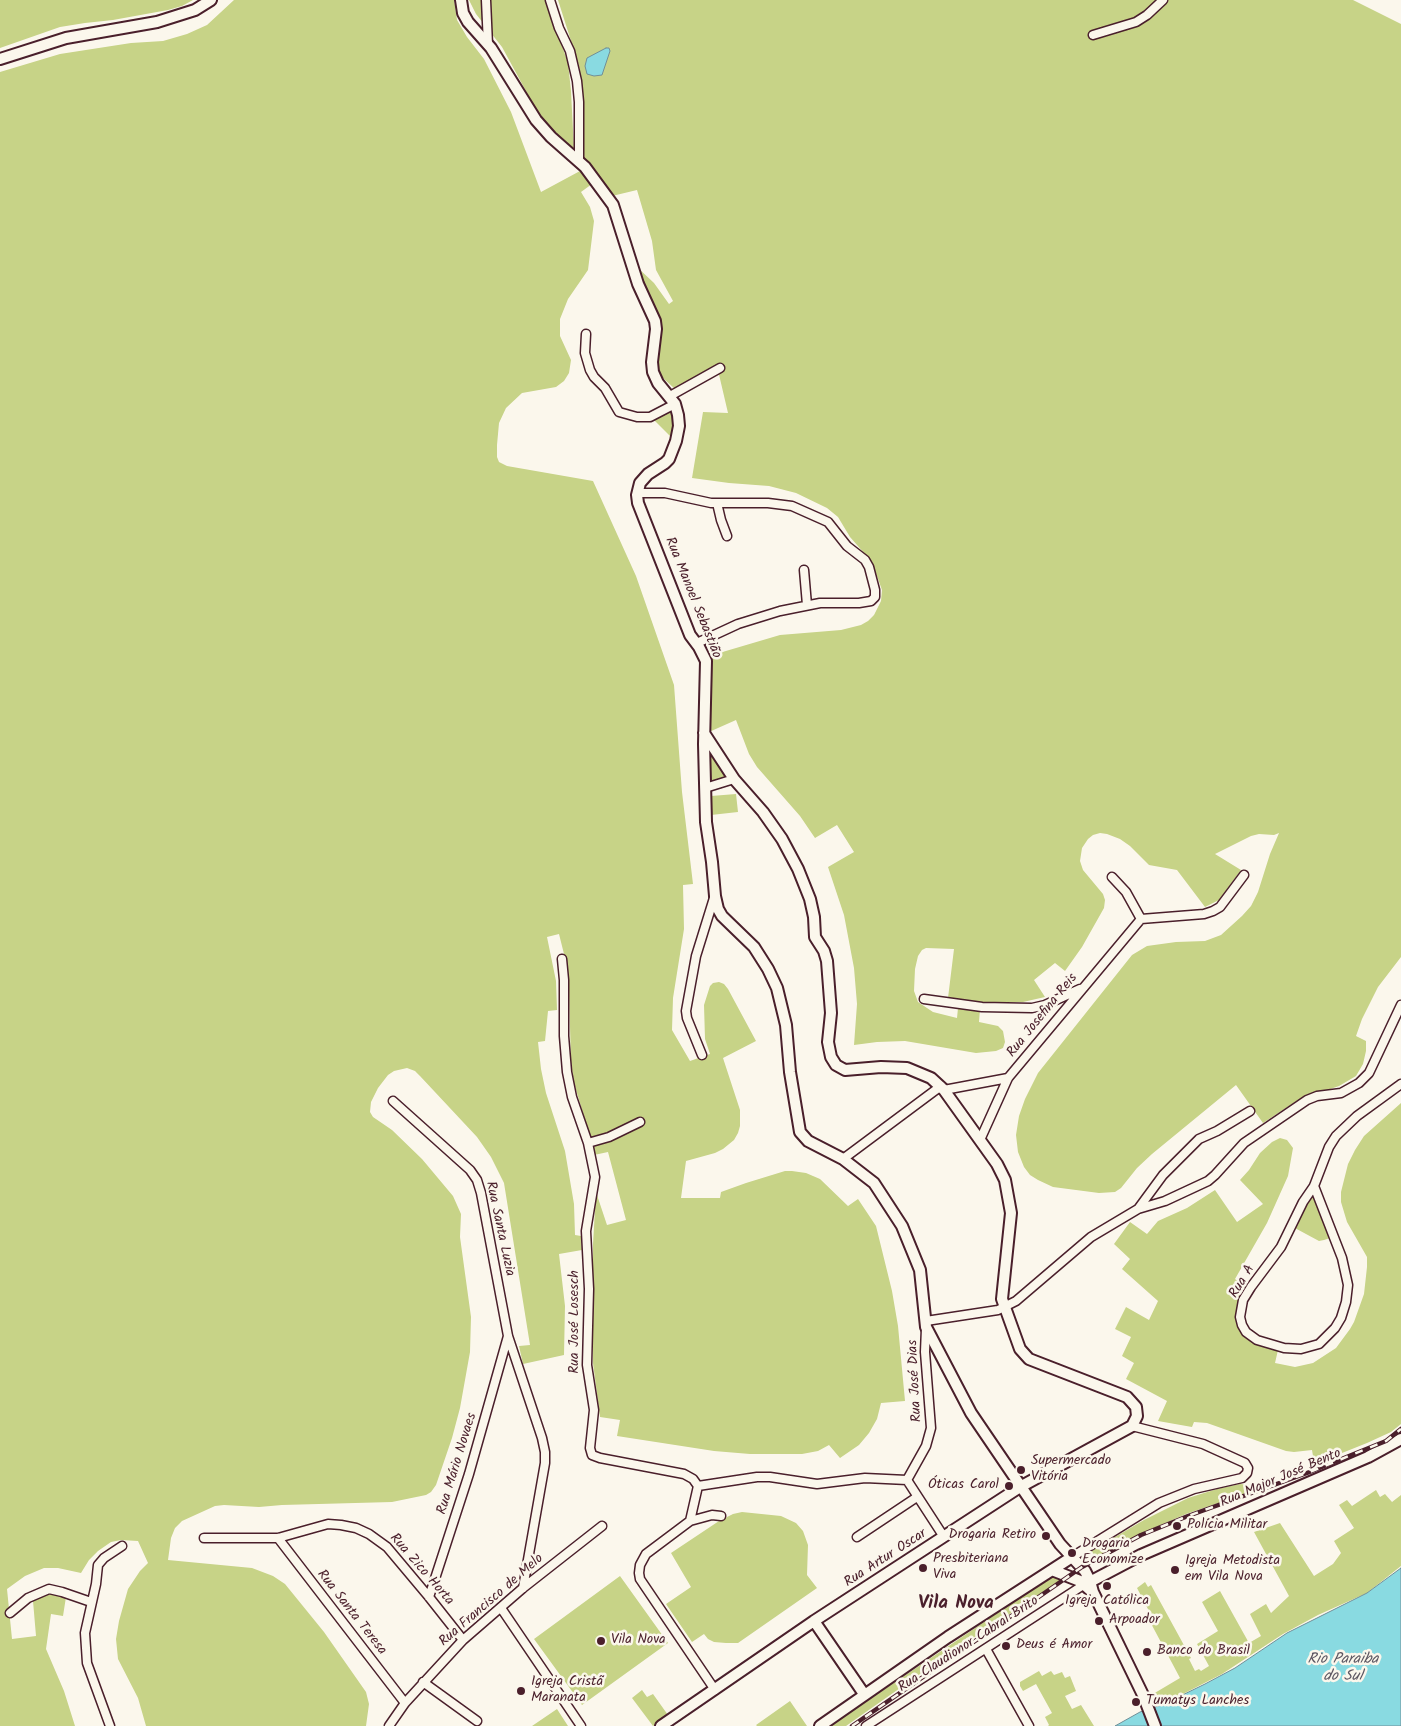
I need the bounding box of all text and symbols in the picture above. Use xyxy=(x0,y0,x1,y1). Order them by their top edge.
street label: Rua Manoel Sebastião xyxy=(660,535,724,661)
street label: Rua Josefina Reis xyxy=(1004,971,1082,1061)
street label: Rua Santa Luzia xyxy=(481,1180,517,1278)
street label: Rua A xyxy=(1227,1262,1259,1302)
street label: Rua José Losesch xyxy=(568,1270,584,1374)
street label: Rua José Dias xyxy=(905,1339,927,1423)
street label: Rua Mário Novaes xyxy=(435,1411,481,1517)
street label: Rua Major José Bento xyxy=(1218,1446,1344,1512)
place label: Supermercado Vitória xyxy=(1031,1454,1111,1486)
marker: Supermercado Vitória xyxy=(1015,1464,1027,1476)
place label: Óticas Carol xyxy=(928,1478,999,1494)
marker: Óticas Carol xyxy=(1003,1480,1015,1492)
place label: Polícia Militar xyxy=(1187,1518,1267,1534)
marker: Polícia Militar xyxy=(1171,1520,1183,1532)
street label: Rua Artur Oscar xyxy=(842,1526,930,1592)
place label: Drogaria Retiro xyxy=(948,1528,1036,1544)
marker: Drogaria Retiro xyxy=(1040,1530,1052,1542)
street label: Rua Zico Horta xyxy=(385,1531,457,1609)
place label: Drogaria Economize xyxy=(1082,1537,1144,1570)
marker: Drogaria Economize xyxy=(1066,1547,1078,1559)
street label: Rua Francisco de Melo xyxy=(436,1551,548,1651)
place label: Presbiteriana Viva xyxy=(933,1552,1008,1584)
place label: Igreja Metodista em Vila Nova xyxy=(1185,1554,1280,1586)
marker: Presbiteriana Viva xyxy=(917,1562,929,1574)
marker: Igreja Metodista em Vila Nova xyxy=(1169,1564,1181,1576)
street label: Rua Santa Teresa xyxy=(313,1567,389,1659)
marker: Igreja Católica xyxy=(1101,1580,1113,1592)
street label: Rua Claudionor Cabral Brito xyxy=(896,1593,1042,1697)
district label: Vila Nova xyxy=(918,1594,994,1616)
place label: Igreja Católica xyxy=(1065,1594,1149,1610)
place label: Arpoador xyxy=(1109,1613,1160,1629)
marker: Arpoador xyxy=(1093,1615,1105,1627)
place label: Vila Nova xyxy=(611,1633,666,1649)
marker: Vila Nova xyxy=(595,1635,607,1647)
place label: Deus é Amor xyxy=(1016,1638,1092,1654)
marker: Deus é Amor xyxy=(1000,1640,1012,1652)
place label: Banco do Brasil xyxy=(1157,1644,1250,1660)
marker: Banco do Brasil xyxy=(1141,1646,1153,1658)
water label: Rio Paraiba do Sul xyxy=(1308,1651,1378,1686)
place label: Igreja Cristã Maranata xyxy=(531,1675,603,1708)
marker: Igreja Cristã Maranata xyxy=(515,1685,527,1697)
place label: Tumatys Lanches xyxy=(1146,1694,1249,1710)
marker: Tumatys Lanches xyxy=(1130,1696,1142,1708)

